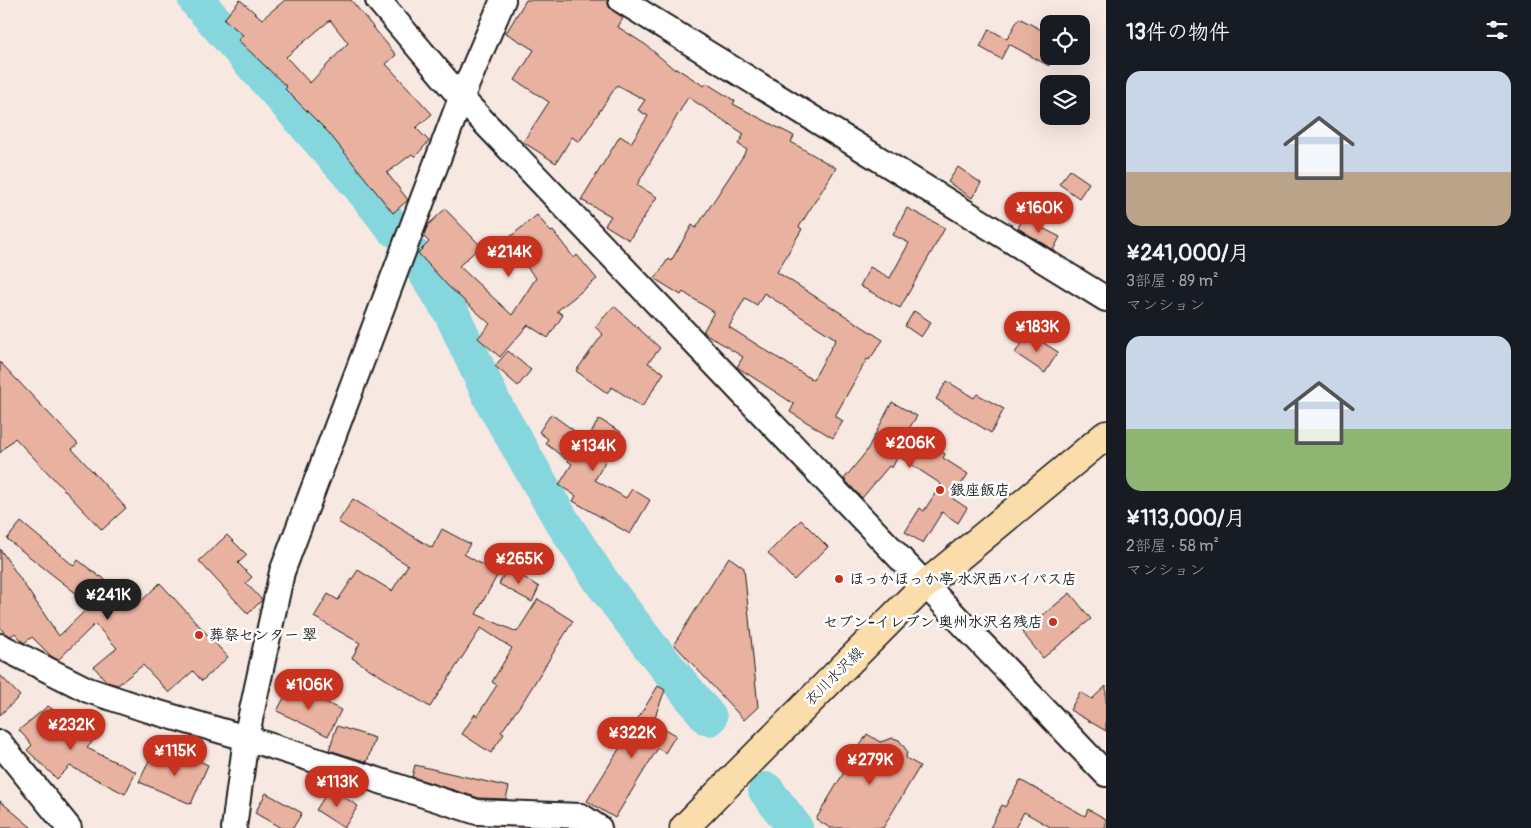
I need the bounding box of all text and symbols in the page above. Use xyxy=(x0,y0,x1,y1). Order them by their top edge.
map controls xyxy=(1040,15,1090,125)
button: locate xyxy=(1040,15,1090,65)
icon: filters xyxy=(1483,16,1511,44)
text: 13件の物件 xyxy=(1126,19,1230,46)
button: layers xyxy=(1040,75,1090,125)
icon: home xyxy=(1274,103,1364,193)
pin: ¥160K xyxy=(1004,192,1074,234)
text: ¥160K xyxy=(1015,198,1063,218)
pin: ¥214K xyxy=(474,236,544,278)
text: ¥241,000/月 xyxy=(1126,240,1250,267)
text: ¥214K xyxy=(486,242,532,262)
text: 3部屋 · 89 m² xyxy=(1126,271,1219,291)
text: マンション xyxy=(1126,295,1205,315)
pin: ¥183K xyxy=(1002,310,1072,353)
text: ¥183K xyxy=(1015,317,1059,337)
icon: home xyxy=(1274,368,1364,458)
pin: ¥206K xyxy=(875,426,945,469)
pin: ¥134K xyxy=(558,430,628,472)
text: ¥206K xyxy=(885,433,935,453)
text: ¥134K xyxy=(570,436,616,456)
place label: 銀座飯店 xyxy=(950,481,1010,500)
marker: 銀座飯店 xyxy=(934,484,946,496)
text: ¥113,000/月 xyxy=(1126,505,1246,532)
text: 2部屋 · 58 m² xyxy=(1126,536,1219,556)
pin: ¥265K xyxy=(484,542,554,585)
text: ¥265K xyxy=(495,549,543,569)
text: マンション xyxy=(1126,560,1205,580)
place label: ほっかほっか亭 水沢西バイパス店 xyxy=(849,570,1077,589)
marker: ほっかほっか亭 水沢西バイパス店 xyxy=(833,573,845,585)
pin: ¥241K xyxy=(73,578,143,621)
text: ¥241K xyxy=(85,585,131,605)
place label: セブン-イレブン 奥州水沢名残店 xyxy=(823,613,1043,632)
marker: セブン-イレブン 奥州水沢名残店 xyxy=(1047,616,1059,628)
place label: 葬祭センター 翠 xyxy=(209,626,317,645)
marker: 葬祭センター 翠 xyxy=(193,629,205,641)
street label: 衣川水沢線 xyxy=(801,643,868,710)
pin: ¥106K xyxy=(274,668,344,711)
text: ¥106K xyxy=(285,675,333,695)
pin: ¥232K xyxy=(36,708,106,751)
text: ¥232K xyxy=(47,715,95,735)
pin: ¥322K xyxy=(597,716,667,759)
text: ¥322K xyxy=(608,723,656,743)
pin: ¥115K xyxy=(140,734,210,777)
text: ¥115K xyxy=(154,741,196,761)
pin: ¥279K xyxy=(835,744,905,786)
text: ¥279K xyxy=(847,750,893,770)
pin: ¥113K xyxy=(302,766,372,808)
text: ¥113K xyxy=(316,772,358,792)

